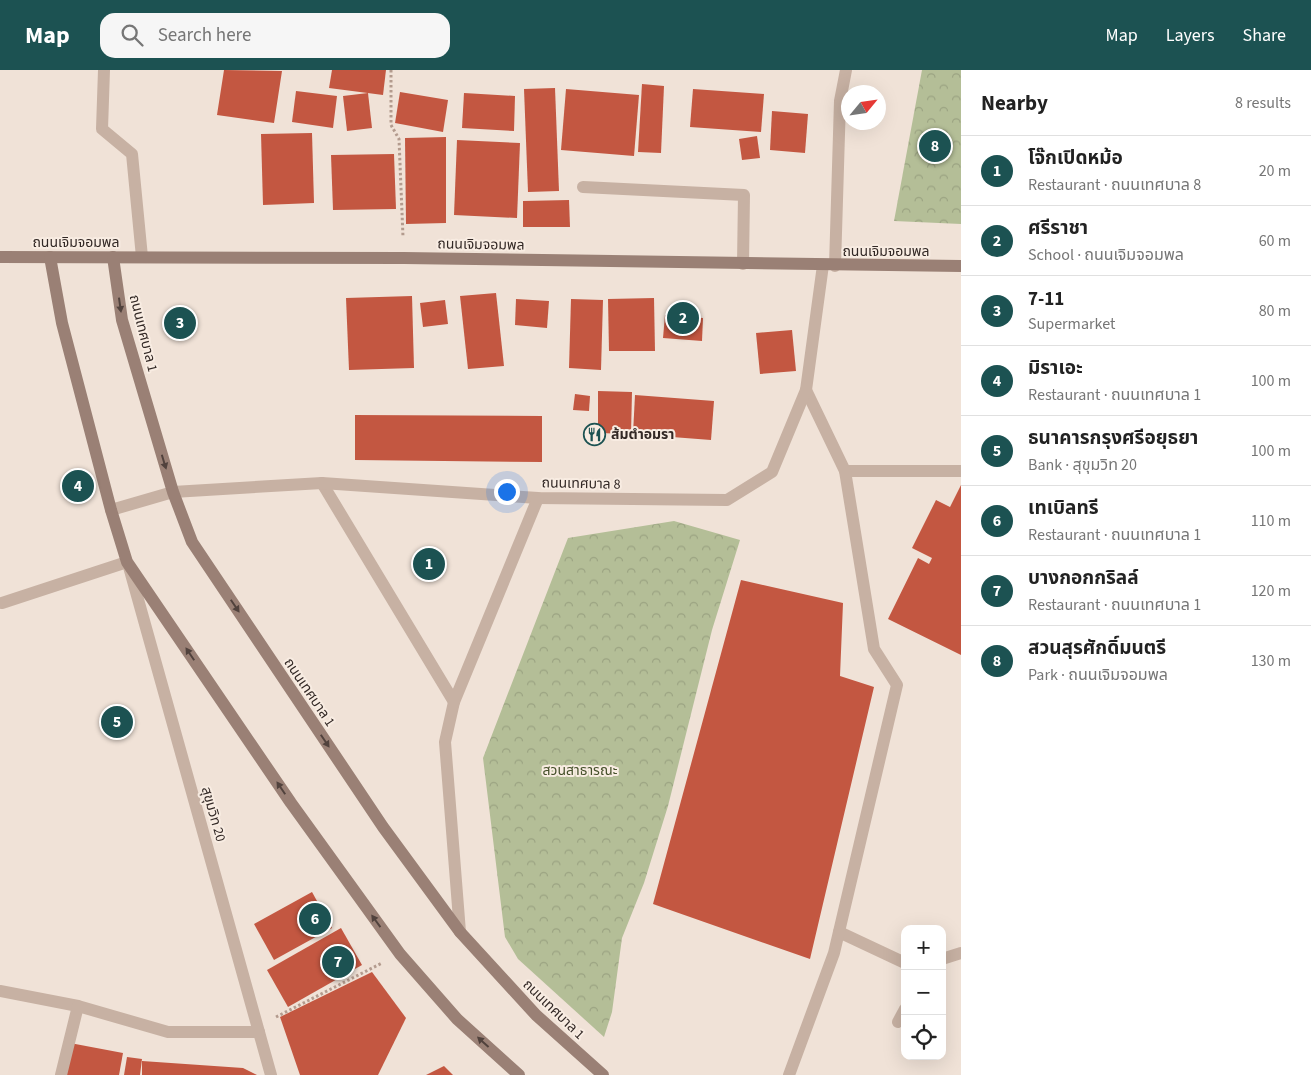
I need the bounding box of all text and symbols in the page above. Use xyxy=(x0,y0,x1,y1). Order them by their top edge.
search box xyxy=(100,13,450,58)
text: Map xyxy=(25,18,70,53)
icon: search xyxy=(118,21,146,49)
text: Search here xyxy=(158,22,251,49)
text: Map xyxy=(1106,23,1138,48)
text: Layers xyxy=(1166,23,1215,48)
text: Share xyxy=(1243,23,1286,48)
north arrow xyxy=(841,85,886,130)
text: Nearby xyxy=(981,88,1048,118)
text: 8 results xyxy=(1235,92,1291,114)
pin: 8 xyxy=(919,127,951,165)
text: โจ๊กเปิดหม้อ xyxy=(1028,145,1123,172)
text: 1 xyxy=(993,160,1001,182)
text: 20 m xyxy=(1259,160,1291,182)
text: Restaurant · ถนนเทศบาล 8 xyxy=(1028,174,1201,196)
text: ศรีราชา xyxy=(1028,215,1088,242)
text: 2 xyxy=(993,230,1001,252)
text: 60 m xyxy=(1259,230,1291,252)
street label: ถนนเจิมจอมพล xyxy=(32,233,120,253)
street label: ถนนเจิมจอมพล xyxy=(437,234,525,256)
street label: ถนนเจิมจอมพล xyxy=(842,242,930,262)
text: School · ถนนเจิมจอมพล xyxy=(1028,244,1184,266)
text: 7-11 xyxy=(1028,286,1064,313)
street label: ถนนเทศบาล 1 xyxy=(124,293,162,374)
one-way arrow xyxy=(116,298,124,314)
pin: 2 xyxy=(667,299,699,337)
text: 3 xyxy=(993,300,1001,322)
text: 80 m xyxy=(1259,300,1291,322)
pin: 3 xyxy=(164,304,196,342)
text: Supermarket xyxy=(1028,313,1115,335)
text: มิราเอะ xyxy=(1028,355,1083,382)
text: 4 xyxy=(993,370,1001,392)
text: 100 m xyxy=(1251,370,1291,392)
text: Restaurant · ถนนเทศบาล 1 xyxy=(1028,384,1201,406)
restaurant icon: ส้มตำอมรา xyxy=(583,422,607,446)
place label: ส้มตำอมรา xyxy=(611,425,674,445)
text: ธนาคารกรุงศรีอยุธยา xyxy=(1028,425,1198,452)
text: 5 xyxy=(993,440,1001,462)
text: 100 m xyxy=(1251,440,1291,462)
one-way arrow xyxy=(160,454,168,469)
text: Bank · สุขุมวิท 20 xyxy=(1028,454,1137,476)
pin: 4 xyxy=(62,467,94,505)
street label: ถนนเทศบาล 8 xyxy=(541,473,621,495)
your location xyxy=(494,479,520,505)
text: เทเบิลทรี xyxy=(1028,495,1099,522)
text: 6 xyxy=(993,510,1001,532)
text: 110 m xyxy=(1251,510,1291,532)
text: Restaurant · ถนนเทศบาล 1 xyxy=(1028,524,1201,546)
pin: 1 xyxy=(413,545,445,583)
text: บางกอกกริลล์ xyxy=(1028,565,1139,592)
text: 7 xyxy=(993,580,1001,602)
text: 120 m xyxy=(1251,580,1291,602)
text: Restaurant · ถนนเทศบาล 1 xyxy=(1028,594,1201,616)
one-way arrow xyxy=(230,600,239,613)
text: สวนสุรศักดิ์มนตรี xyxy=(1028,635,1166,662)
one-way arrow xyxy=(185,647,195,661)
text: 8 xyxy=(993,650,1001,672)
text: 130 m xyxy=(1251,650,1291,672)
street label: ถนนเทศบาล 1 xyxy=(279,654,340,731)
text: Park · ถนนเจิมจอมพล xyxy=(1028,664,1168,686)
pin: 5 xyxy=(101,703,133,741)
one-way arrow xyxy=(320,735,330,748)
park label: สวนสาธารณะ xyxy=(543,761,618,781)
one-way arrow xyxy=(277,782,286,795)
street label: สุขุมวิท 20 xyxy=(196,784,230,844)
pin: 6 xyxy=(299,900,331,938)
one-way arrow xyxy=(371,914,381,928)
map controls xyxy=(901,925,946,1060)
button: + xyxy=(901,925,946,970)
pin: 7 xyxy=(322,943,354,981)
button: − xyxy=(901,970,946,1015)
street label: ถนนเทศบาล 1 xyxy=(518,975,589,1044)
button: locate xyxy=(901,1015,946,1060)
one-way arrow xyxy=(478,1036,490,1048)

